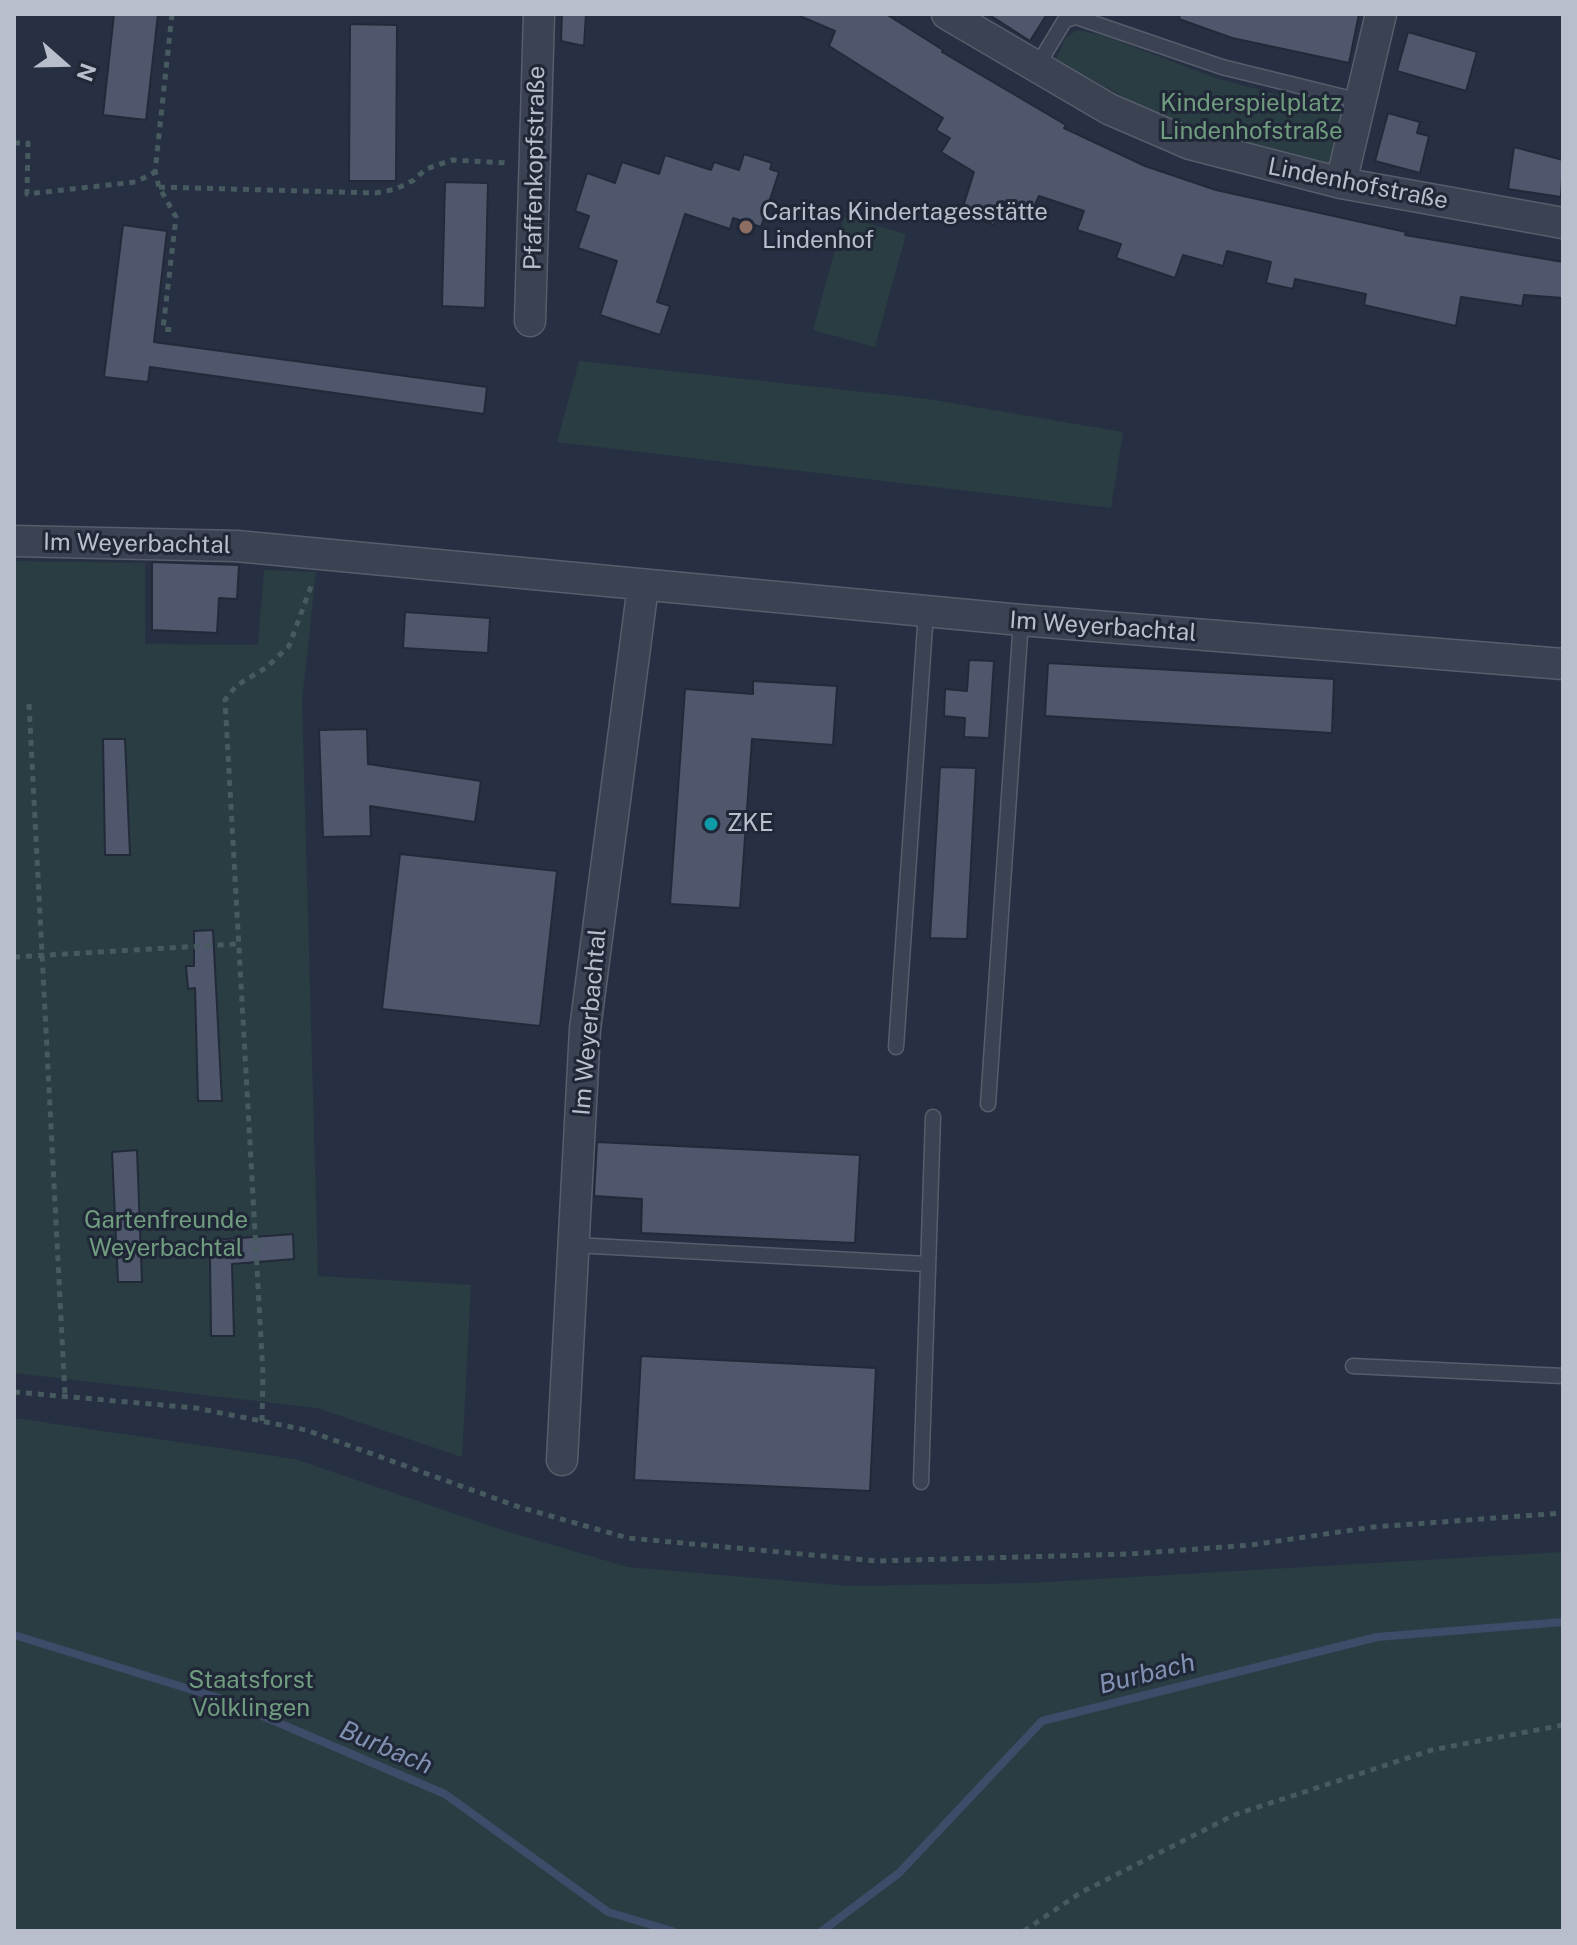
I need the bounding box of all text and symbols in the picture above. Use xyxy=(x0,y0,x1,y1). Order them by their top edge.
north arrow xyxy=(24,24,104,104)
text: N xyxy=(71,60,102,85)
street label: Pfaffenkopfstraße xyxy=(519,66,551,270)
park label: Kinderspielplatz Lindenhofstraße xyxy=(1159,90,1343,146)
street label: Lindenhofstraße xyxy=(1265,152,1451,216)
place label: Caritas Kindertagesstätte Lindenhof xyxy=(762,199,1048,255)
marker: Caritas Kindertagesstätte Lindenhof xyxy=(737,218,755,236)
street label: Im Weyerbachtal xyxy=(43,528,231,560)
street label: Im Weyerbachtal xyxy=(1008,606,1198,648)
place label: ZKE xyxy=(727,810,774,838)
marker: ZKE xyxy=(702,815,720,833)
street label: Im Weyerbachtal xyxy=(567,927,613,1117)
park label: Gartenfreunde Weyerbachtal xyxy=(84,1207,248,1263)
water label: Burbach xyxy=(1096,1647,1198,1701)
park label: Staatsforst Völklingen xyxy=(188,1667,314,1723)
water label: Burbach xyxy=(335,1714,437,1782)

